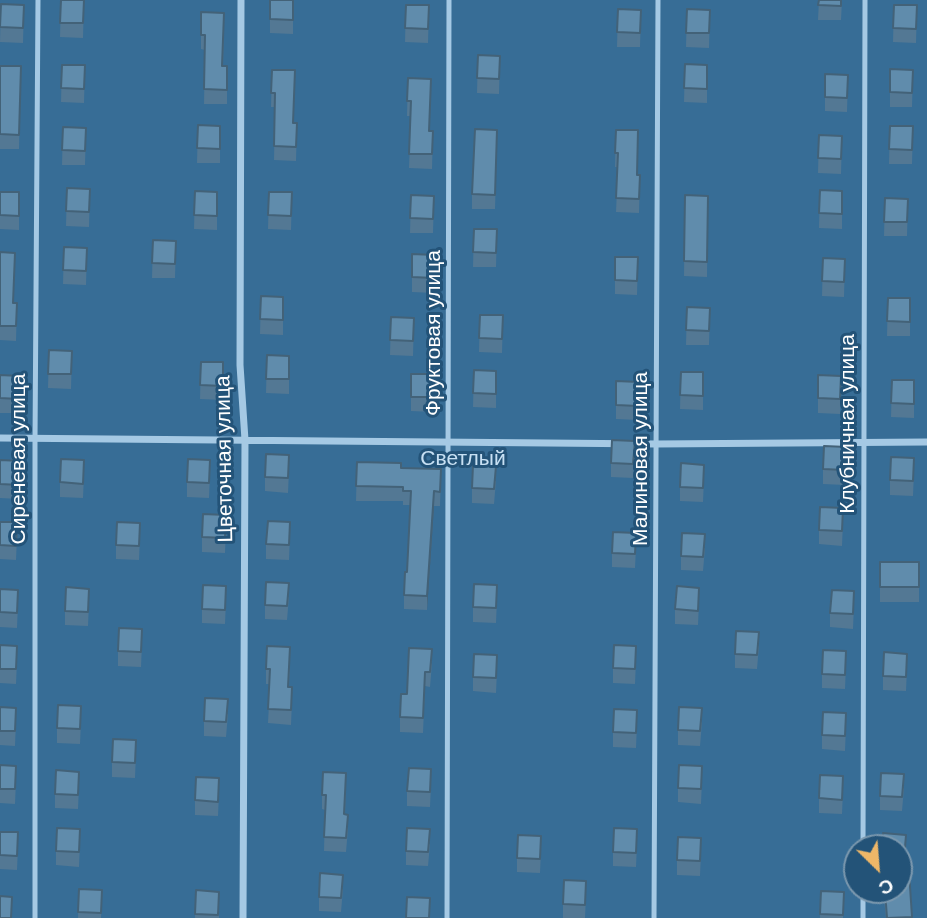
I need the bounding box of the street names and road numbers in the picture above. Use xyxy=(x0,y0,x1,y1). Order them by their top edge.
street label: Фруктовая улица xyxy=(421,250,447,416)
street label: Клубничная улица xyxy=(835,334,861,514)
street label: Малиновая улица xyxy=(628,372,654,546)
street label: Сиреневая улица xyxy=(6,373,32,545)
street label: Цветочная улица xyxy=(211,375,239,543)

